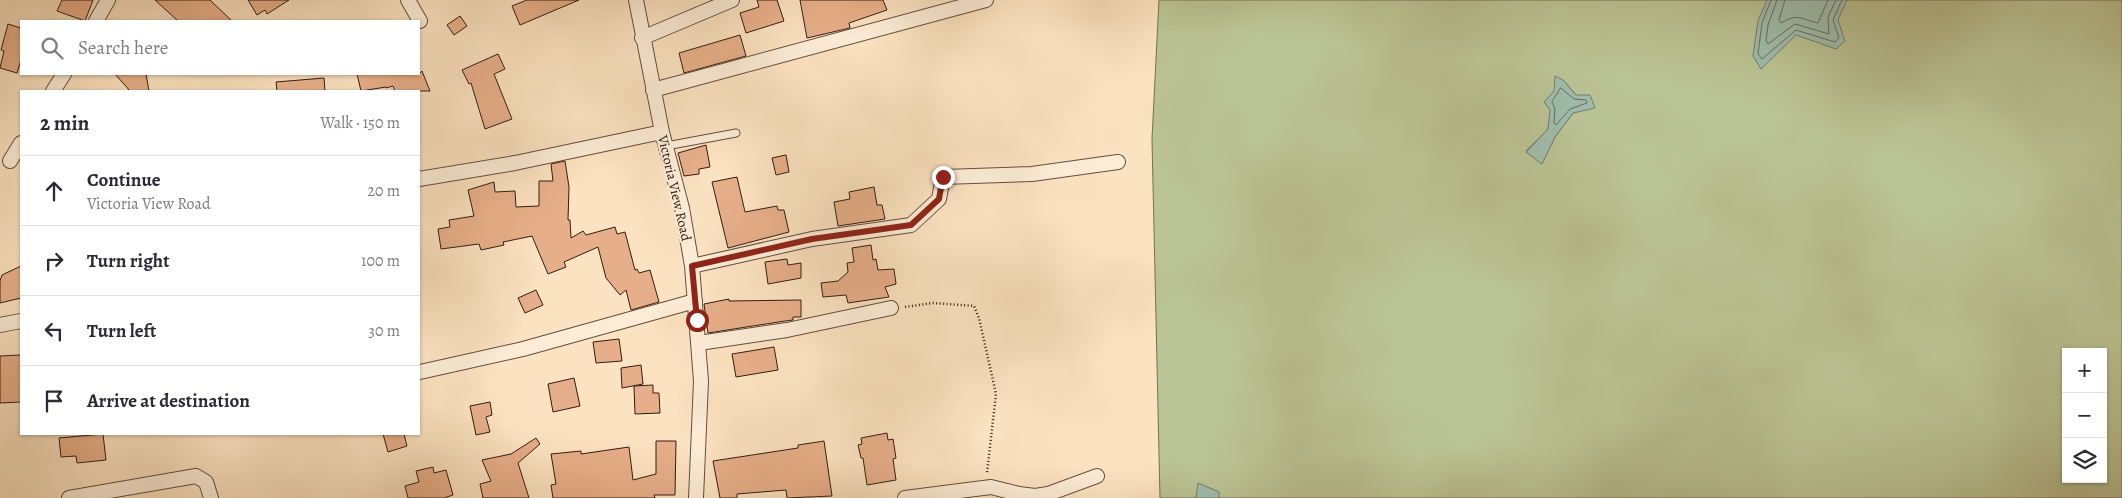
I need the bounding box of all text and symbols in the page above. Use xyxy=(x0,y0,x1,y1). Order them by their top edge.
search box xyxy=(20,20,420,75)
icon: search xyxy=(38,34,66,62)
text: Search here xyxy=(78,35,168,61)
text: 2 min xyxy=(40,109,89,137)
text: Walk · 150 m xyxy=(320,112,400,134)
street label: Victoria View Road xyxy=(653,132,696,243)
route end xyxy=(932,166,955,189)
text: Continue xyxy=(87,167,161,193)
icon: ahead xyxy=(40,177,68,205)
text: 20 m xyxy=(367,180,400,202)
text: Victoria View Road xyxy=(87,193,211,215)
icon: right xyxy=(40,247,68,275)
text: Turn right xyxy=(87,248,169,274)
text: 100 m xyxy=(361,250,400,272)
route start xyxy=(686,309,709,332)
icon: left xyxy=(40,317,68,345)
text: Turn left xyxy=(87,318,156,344)
text: 30 m xyxy=(368,320,400,342)
map controls xyxy=(2062,348,2107,483)
button: + xyxy=(2062,348,2107,393)
icon: arrive xyxy=(40,387,68,415)
text: Arrive at destination xyxy=(87,388,250,414)
button: − xyxy=(2062,393,2107,438)
button: layers xyxy=(2062,438,2107,483)

